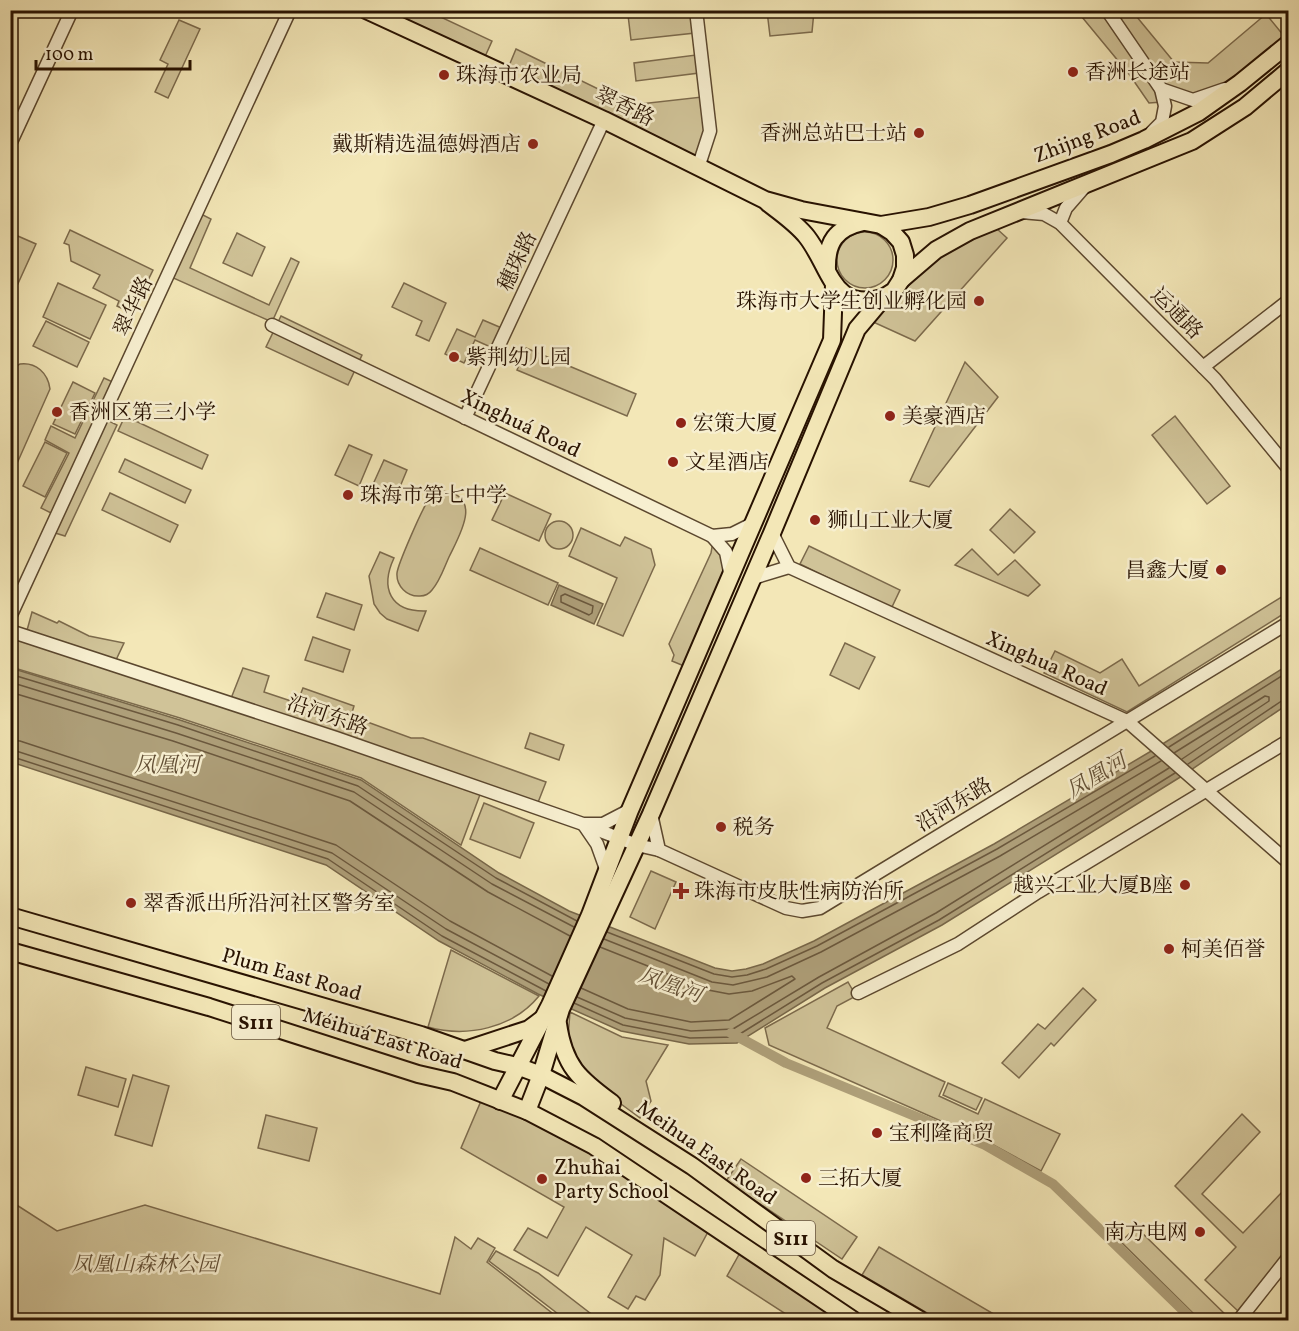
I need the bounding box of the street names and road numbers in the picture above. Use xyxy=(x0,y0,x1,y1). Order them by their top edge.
street label: 翠香路 xyxy=(590,81,659,134)
street label: Zhijng Road xyxy=(1030,104,1145,171)
street label: 穗珠路 xyxy=(492,227,545,296)
street label: 翠华路 xyxy=(108,272,161,341)
street label: 运通路 xyxy=(1143,282,1208,347)
street label: Xīnghuá Road xyxy=(456,383,585,466)
street label: Xinghua Road xyxy=(981,625,1112,704)
street label: 沿河东路 xyxy=(283,689,372,744)
street label: 沿河东路 xyxy=(911,771,998,839)
street label: Plum East Road xyxy=(218,942,365,1009)
street label: Méihuá East Road xyxy=(299,1001,466,1077)
road number: S111 xyxy=(232,1005,280,1039)
street label: Meihua East Road xyxy=(630,1094,782,1213)
road number: S111 xyxy=(767,1221,815,1255)

